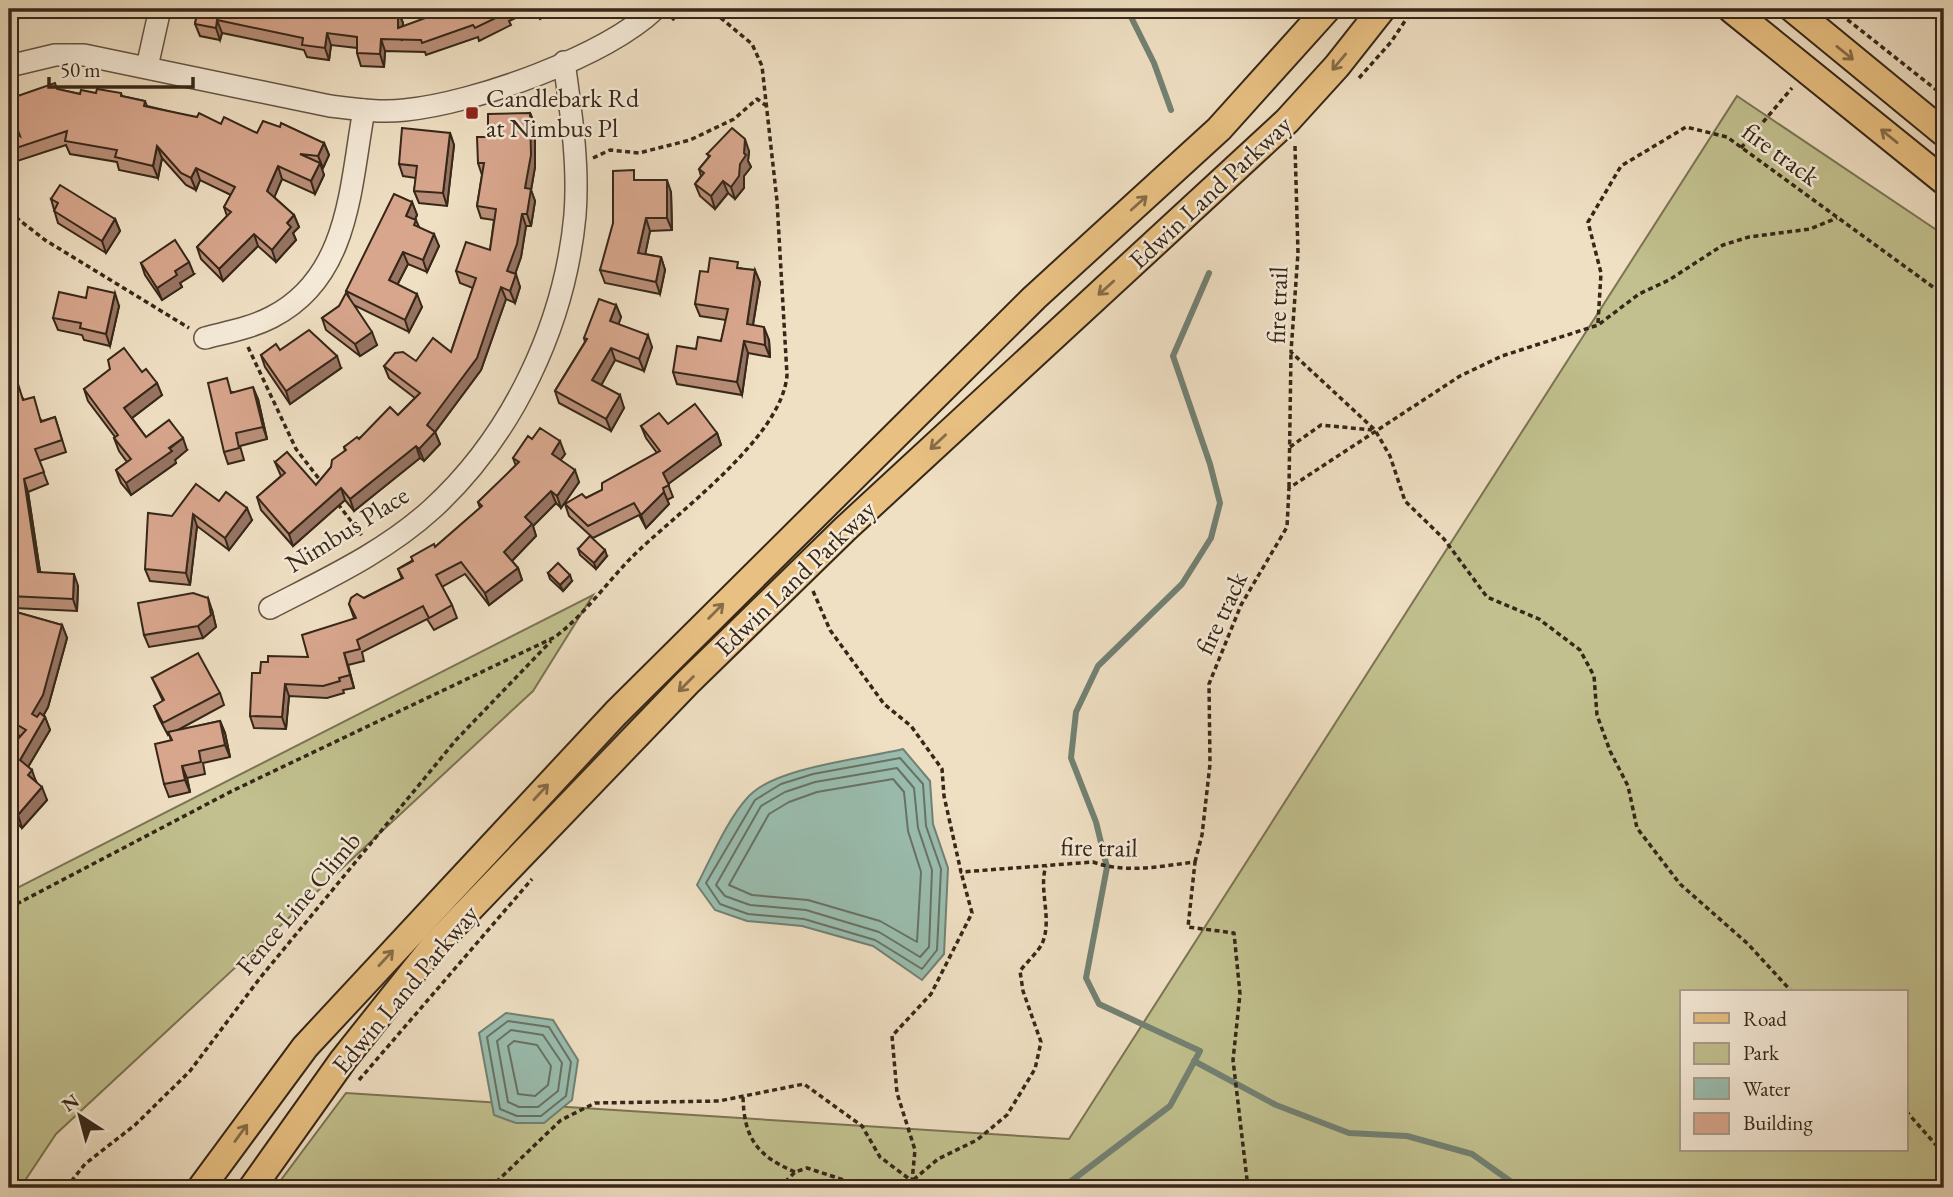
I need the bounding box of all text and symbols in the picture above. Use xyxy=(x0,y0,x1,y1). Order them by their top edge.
one-way arrow xyxy=(1835,45,1853,61)
scale bar xyxy=(49,46,192,90)
one-way arrow xyxy=(1332,53,1347,71)
text: 50 m xyxy=(60,56,101,83)
place label: Candlebark Rd at Nimbus Pl xyxy=(486,81,640,145)
marker: Candlebark Rd at Nimbus Pl xyxy=(464,105,480,121)
street label: Edwin Land Parkway xyxy=(1121,107,1299,276)
street label: fire track xyxy=(1736,115,1827,194)
one-way arrow xyxy=(1881,128,1899,144)
one-way arrow xyxy=(1130,195,1148,211)
street label: fire trail xyxy=(1259,266,1295,344)
one-way arrow xyxy=(1098,280,1115,297)
one-way arrow xyxy=(929,434,947,450)
street label: Nimbus Place xyxy=(279,478,415,580)
street label: Edwin Land Parkway xyxy=(707,492,883,664)
street label: fire track xyxy=(1187,565,1255,660)
one-way arrow xyxy=(707,602,724,619)
one-way arrow xyxy=(677,676,694,693)
one-way arrow xyxy=(533,784,550,801)
street label: Fence Line Climb xyxy=(228,824,368,982)
street label: fire trail xyxy=(1060,829,1138,865)
street label: Edwin Land Parkway xyxy=(324,897,486,1081)
one-way arrow xyxy=(378,949,394,967)
legend xyxy=(1680,990,1908,1152)
text: Road xyxy=(1743,1005,1787,1032)
text: Park xyxy=(1743,1039,1780,1066)
text: Water xyxy=(1743,1075,1790,1102)
north arrow xyxy=(46,1082,116,1152)
text: N xyxy=(57,1088,84,1117)
text: Building xyxy=(1743,1109,1813,1136)
one-way arrow xyxy=(234,1124,248,1143)

